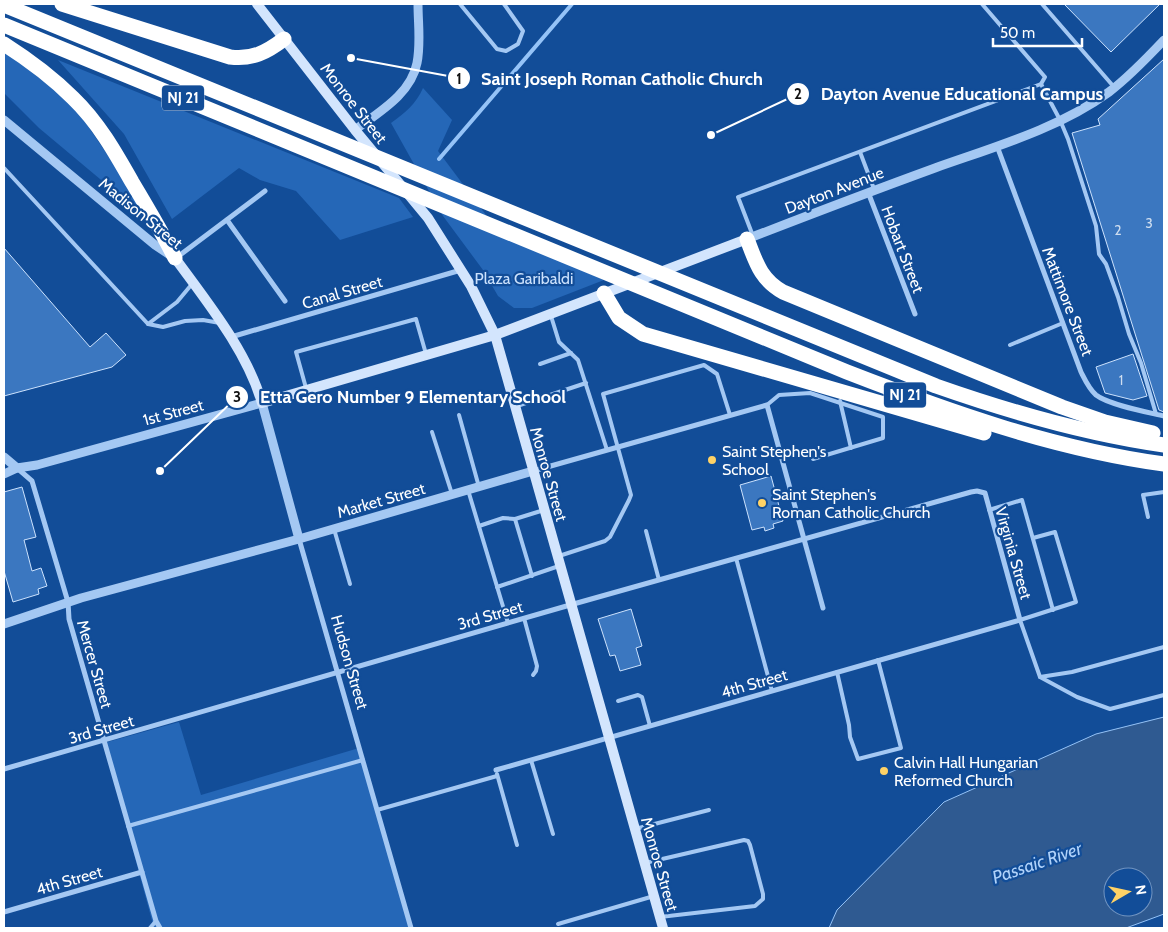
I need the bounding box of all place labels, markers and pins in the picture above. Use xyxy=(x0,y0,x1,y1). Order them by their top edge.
callout: Saint Joseph Roman Catholic Church xyxy=(446,62,773,95)
callout: Dayton Avenue Educational Campus xyxy=(785,78,1113,111)
callout: Etta Gero Number 9 Elementary School xyxy=(225,380,576,413)
place label: Saint Stephen's School xyxy=(722,442,827,479)
marker: Saint Stephen's School xyxy=(706,454,718,466)
place label: Saint Stephen's Roman Catholic Church xyxy=(772,485,930,522)
marker: Saint Stephen's Roman Catholic Church xyxy=(756,497,768,509)
place label: Calvin Hall Hungarian Reformed Church xyxy=(894,753,1038,790)
marker: Calvin Hall Hungarian Reformed Church xyxy=(878,765,890,777)

